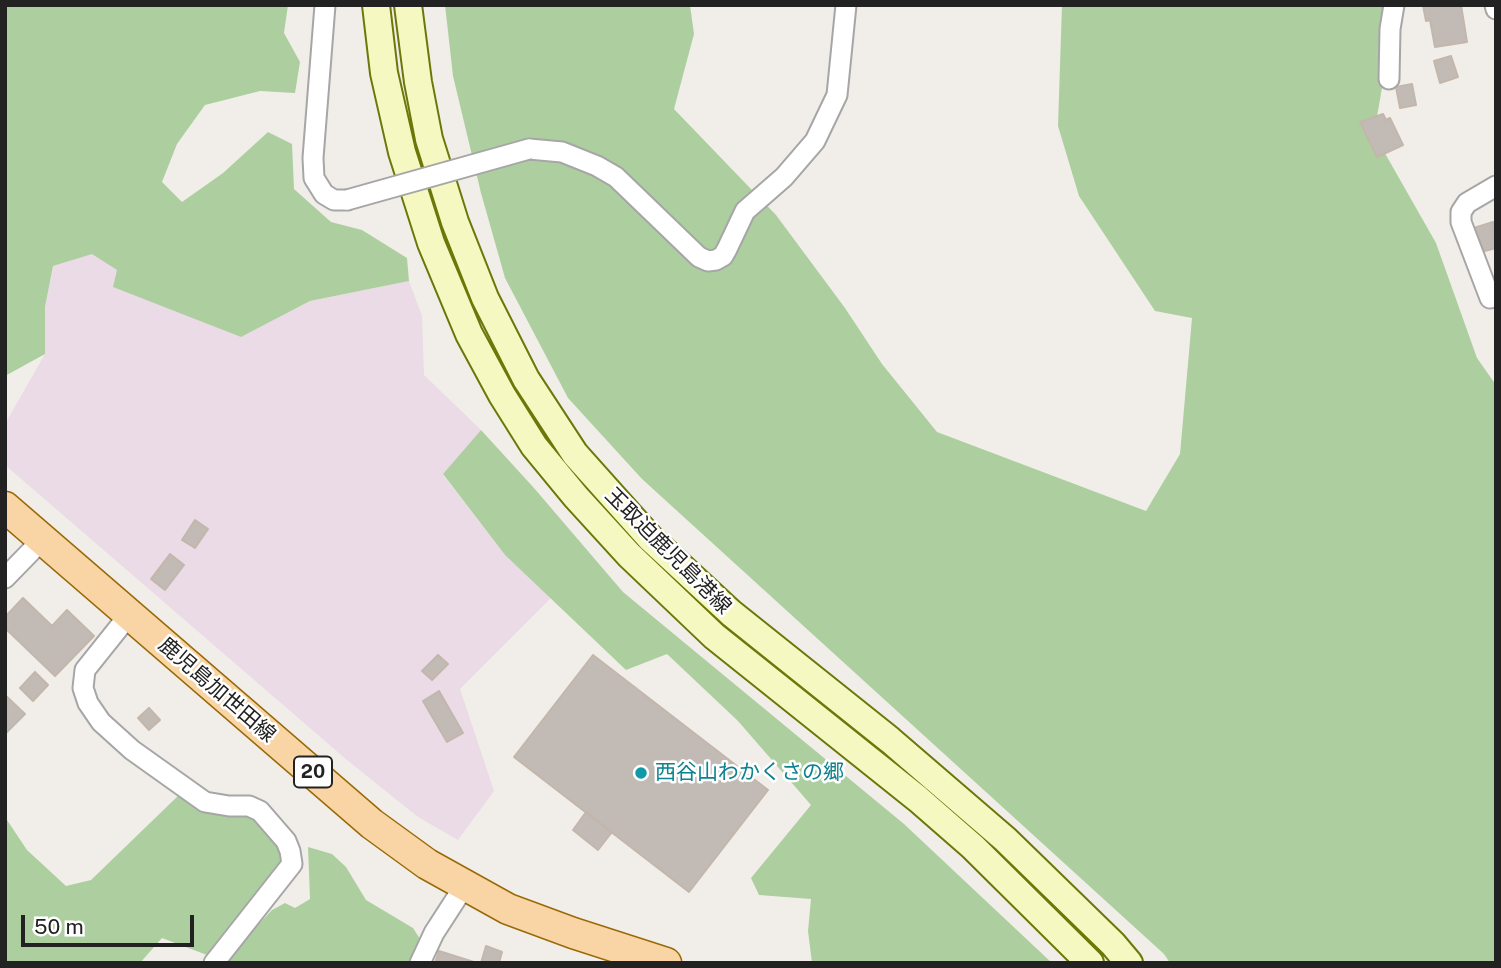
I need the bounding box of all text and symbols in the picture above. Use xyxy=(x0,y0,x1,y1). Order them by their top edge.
street label: 玉取迫鹿児島港線 xyxy=(600,483,736,619)
street label: 鹿児島加世田線 xyxy=(153,632,281,748)
road number: 20 xyxy=(294,757,332,788)
place label: 西谷山わかくさの郷 xyxy=(655,760,844,786)
marker: 西谷山わかくさの郷 xyxy=(633,765,649,781)
scale bar xyxy=(24,902,198,946)
text: 50 m xyxy=(34,914,84,939)

